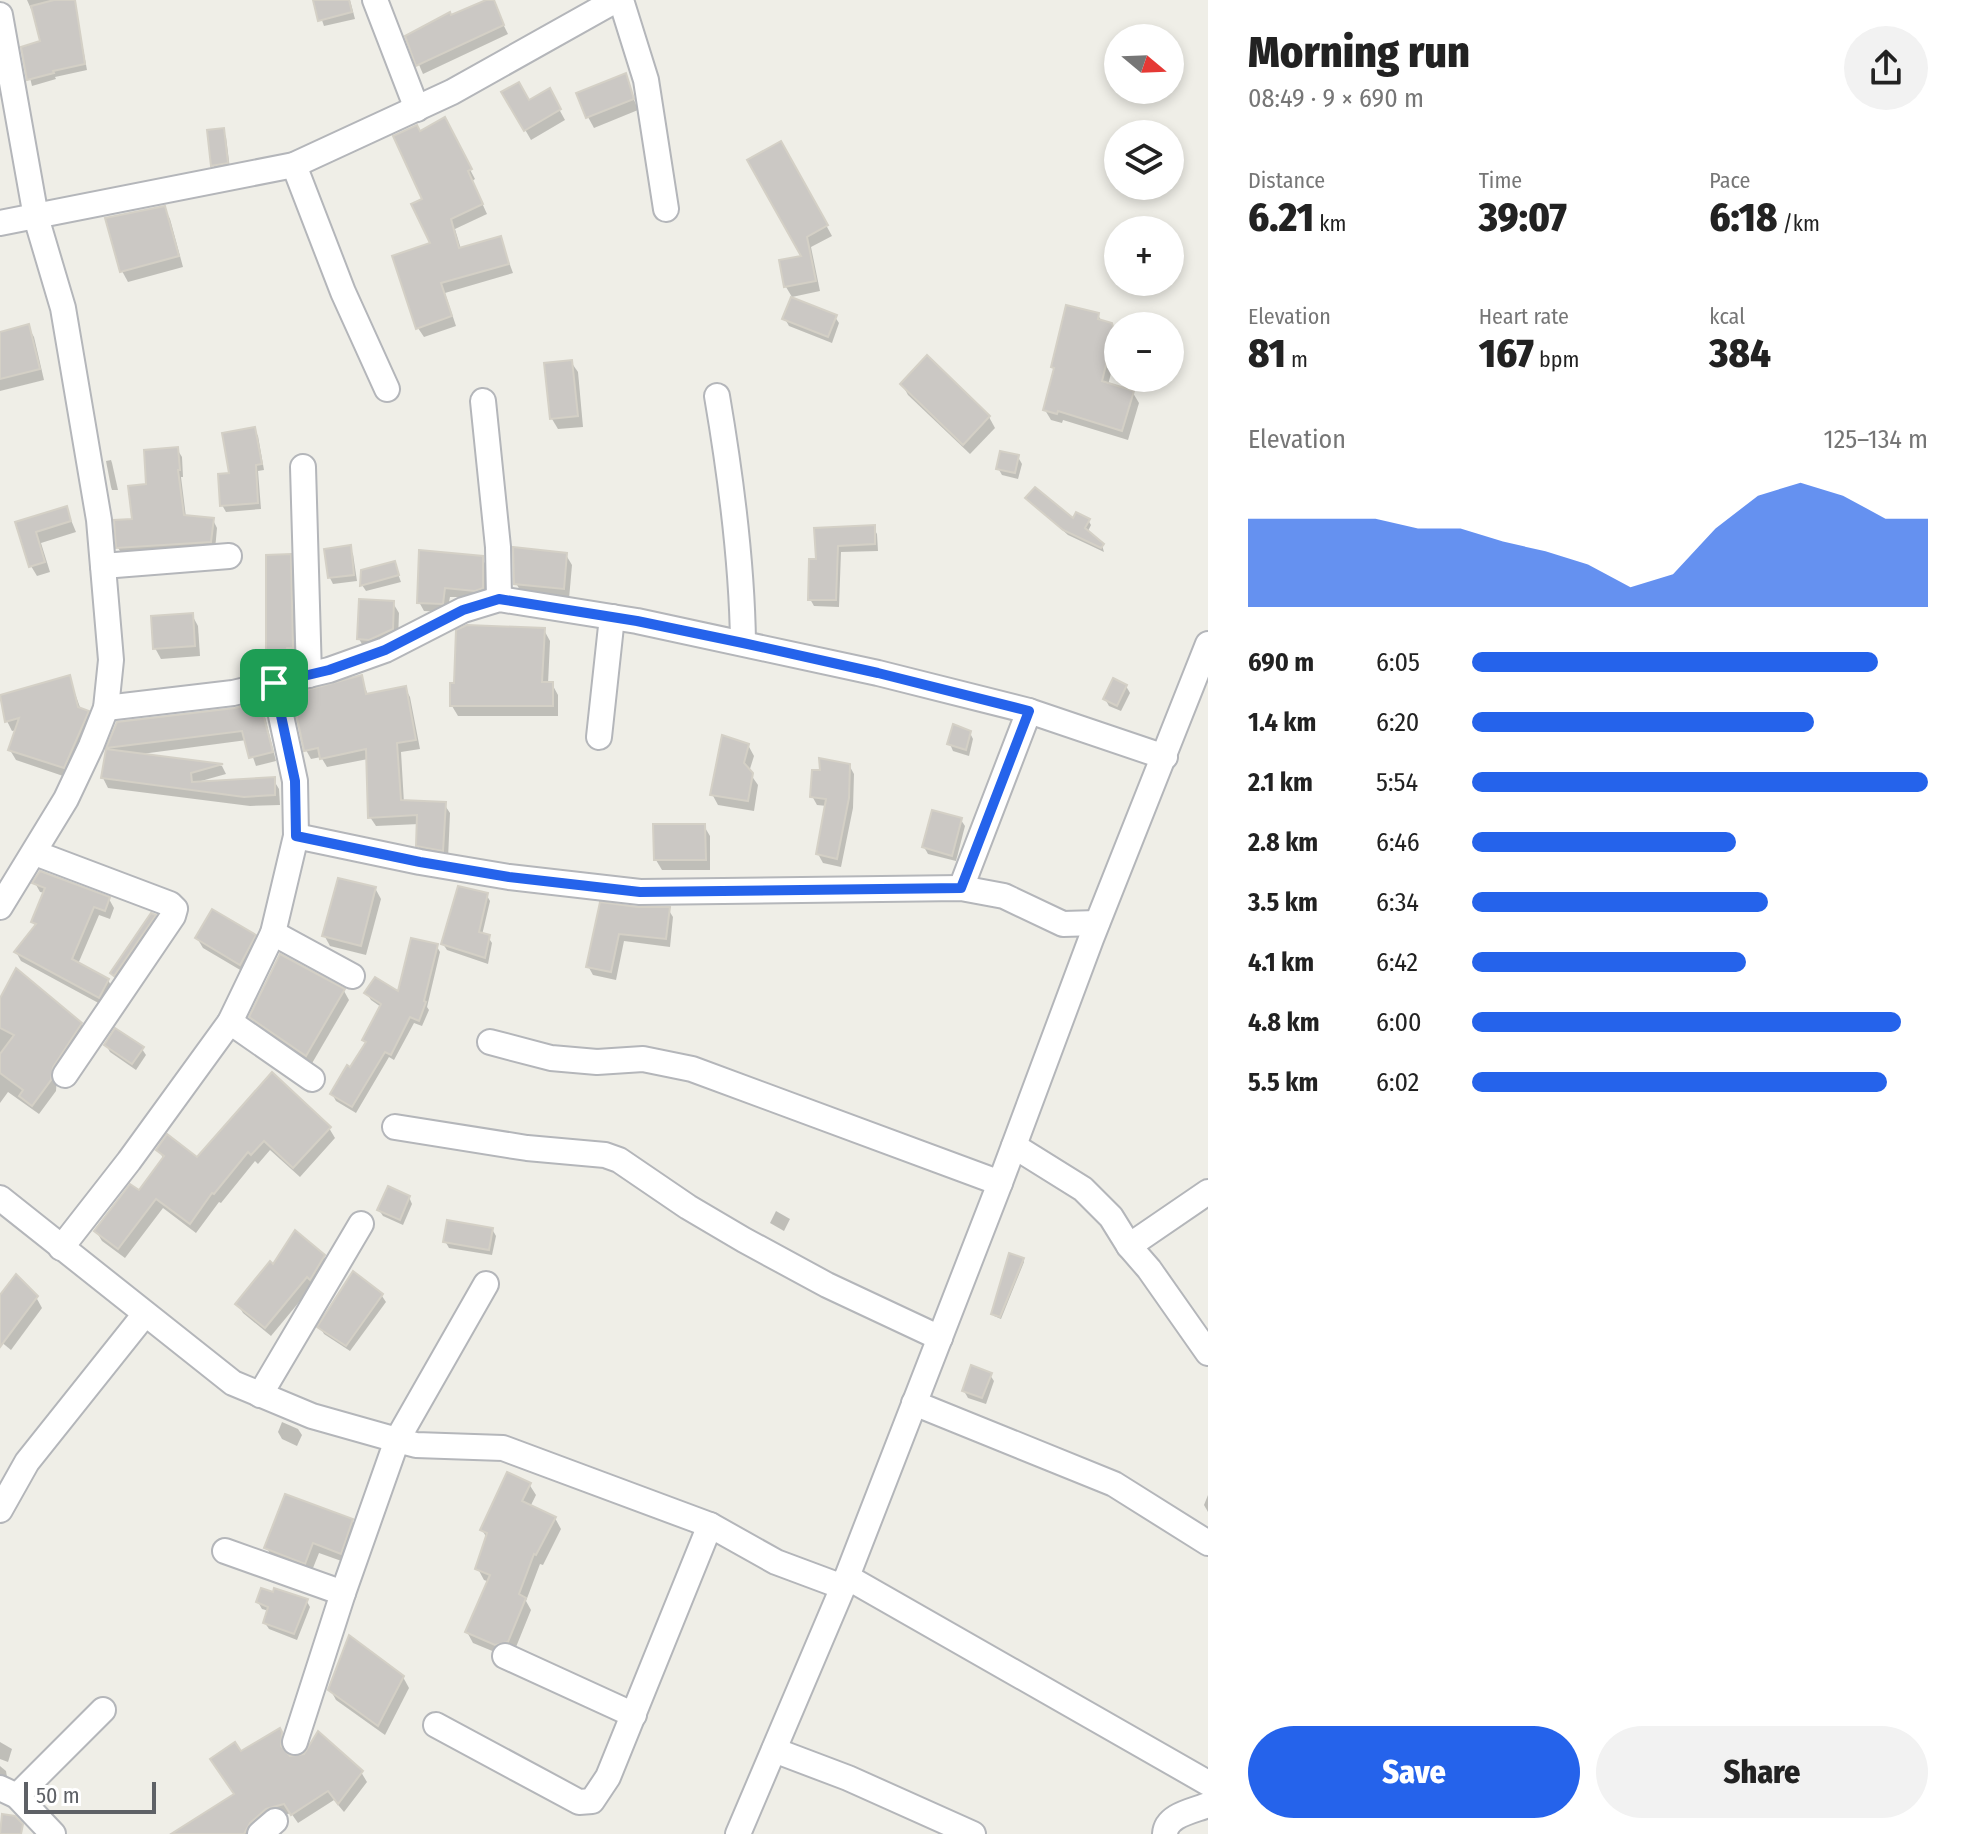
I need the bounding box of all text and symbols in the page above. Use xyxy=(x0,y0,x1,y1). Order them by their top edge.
north arrow xyxy=(1104,24,1184,104)
map controls xyxy=(1104,24,1184,392)
text: Morning run xyxy=(1248,26,1470,79)
button: share xyxy=(1844,26,1928,110)
text: 08:49 · 9 × 690 m xyxy=(1248,83,1424,114)
button: layers xyxy=(1104,120,1184,200)
text: Distance xyxy=(1248,167,1325,194)
text: Time xyxy=(1479,167,1522,194)
text: Pace xyxy=(1709,167,1750,194)
text: 6.21 xyxy=(1248,194,1314,242)
text: 39:07 xyxy=(1479,194,1567,242)
text: 6:18 xyxy=(1709,194,1777,242)
text: km xyxy=(1314,210,1346,237)
text: /km xyxy=(1777,210,1820,237)
button: + xyxy=(1104,216,1184,296)
text: Elevation xyxy=(1248,303,1331,330)
text: Heart rate xyxy=(1479,303,1569,330)
text: kcal xyxy=(1709,303,1745,330)
button: − xyxy=(1104,312,1184,392)
text: 81 xyxy=(1248,330,1286,378)
text: 167 xyxy=(1479,330,1534,378)
text: 384 xyxy=(1709,330,1771,378)
text: m xyxy=(1286,346,1308,373)
text: bpm xyxy=(1534,346,1579,373)
text: Elevation xyxy=(1248,424,1346,455)
text: 125–134 m xyxy=(1824,424,1928,455)
text: 690 m xyxy=(1248,647,1314,678)
text: 6:05 xyxy=(1376,647,1420,678)
pin xyxy=(240,649,308,717)
icon: arrive xyxy=(252,661,296,705)
text: 1.4 km xyxy=(1248,707,1316,738)
text: 6:20 xyxy=(1376,707,1419,738)
text: 2.1 km xyxy=(1248,767,1313,798)
text: 5:54 xyxy=(1376,767,1418,798)
text: 2.8 km xyxy=(1248,827,1318,858)
text: 6:46 xyxy=(1376,827,1420,858)
text: 3.5 km xyxy=(1248,887,1318,918)
text: 6:34 xyxy=(1376,887,1419,918)
text: 4.1 km xyxy=(1248,947,1314,978)
text: 6:42 xyxy=(1376,947,1418,978)
text: 4.8 km xyxy=(1248,1007,1320,1038)
text: 6:00 xyxy=(1376,1007,1422,1038)
text: 5.5 km xyxy=(1248,1067,1318,1098)
text: 6:02 xyxy=(1376,1067,1419,1098)
button: Save xyxy=(1248,1726,1580,1818)
button: Share xyxy=(1596,1726,1928,1818)
scale bar xyxy=(24,1778,156,1814)
text: 50 m xyxy=(36,1782,80,1809)

